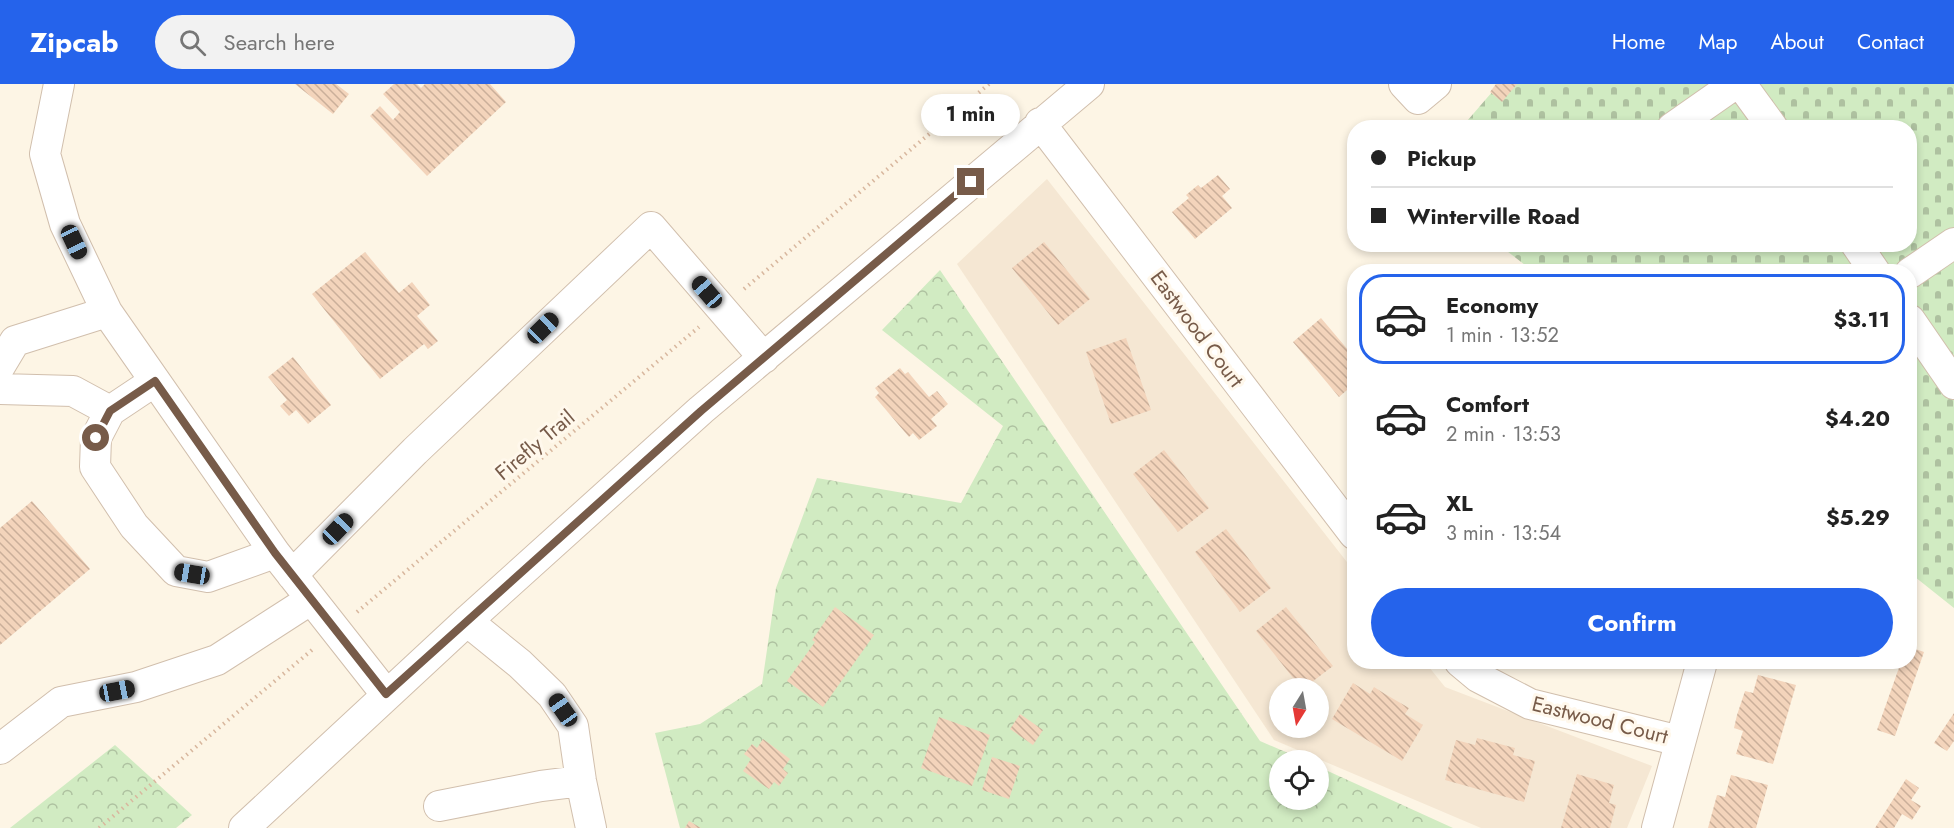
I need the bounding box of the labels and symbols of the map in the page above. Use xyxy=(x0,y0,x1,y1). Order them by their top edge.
callout: 1 min xyxy=(922,95,1020,137)
route end xyxy=(957,168,984,195)
car xyxy=(58,222,90,262)
street label: Eastwood Court xyxy=(1143,264,1251,394)
car xyxy=(688,273,726,311)
car xyxy=(524,309,562,347)
street label: Firefly Trail xyxy=(489,403,581,487)
route start xyxy=(82,424,109,451)
car xyxy=(319,510,357,548)
car xyxy=(173,562,211,586)
north arrow xyxy=(1269,678,1329,738)
car xyxy=(98,679,136,703)
street label: Eastwood Court xyxy=(1529,689,1671,751)
car xyxy=(545,690,581,730)

